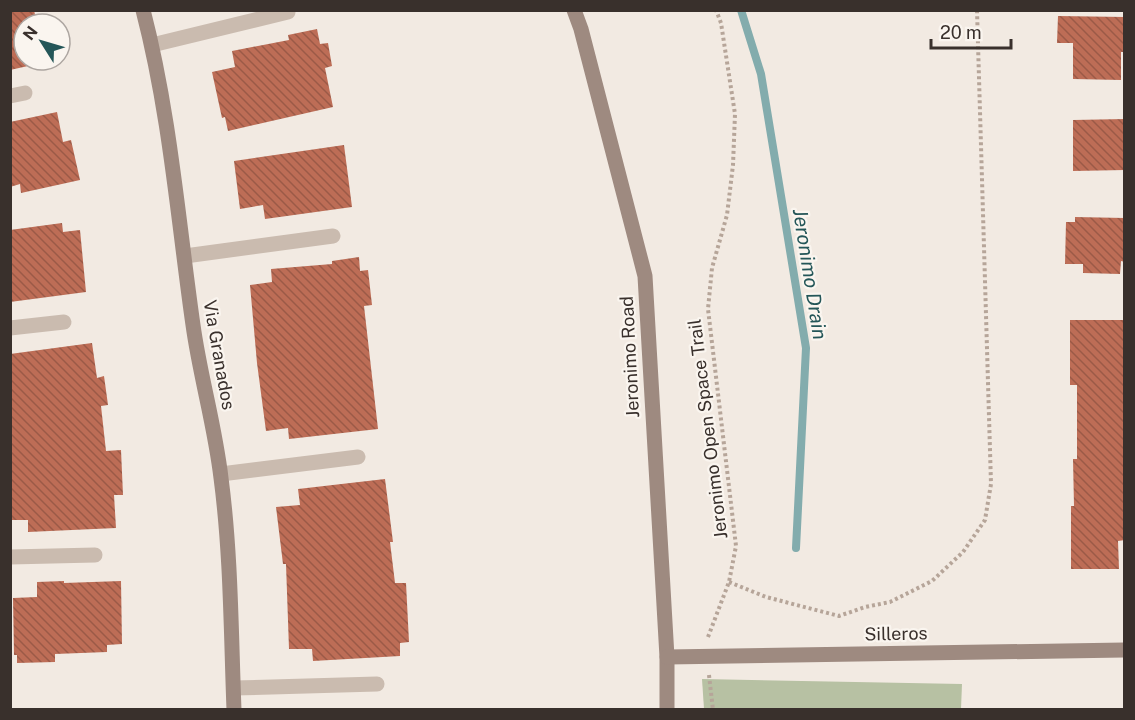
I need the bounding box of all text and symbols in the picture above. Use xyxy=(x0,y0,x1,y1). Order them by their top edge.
north arrow xyxy=(12,12,72,72)
scale bar xyxy=(931,12,1010,50)
text: 20 m xyxy=(940,22,982,43)
text: N xyxy=(19,23,42,44)
water label: Jeronimo Drain xyxy=(788,207,832,341)
street label: Jeronimo Road xyxy=(616,296,643,418)
street label: Via Granados xyxy=(200,298,239,411)
street label: Jeronimo Open Space Trail xyxy=(684,318,731,540)
street label: Silleros xyxy=(864,622,928,645)

